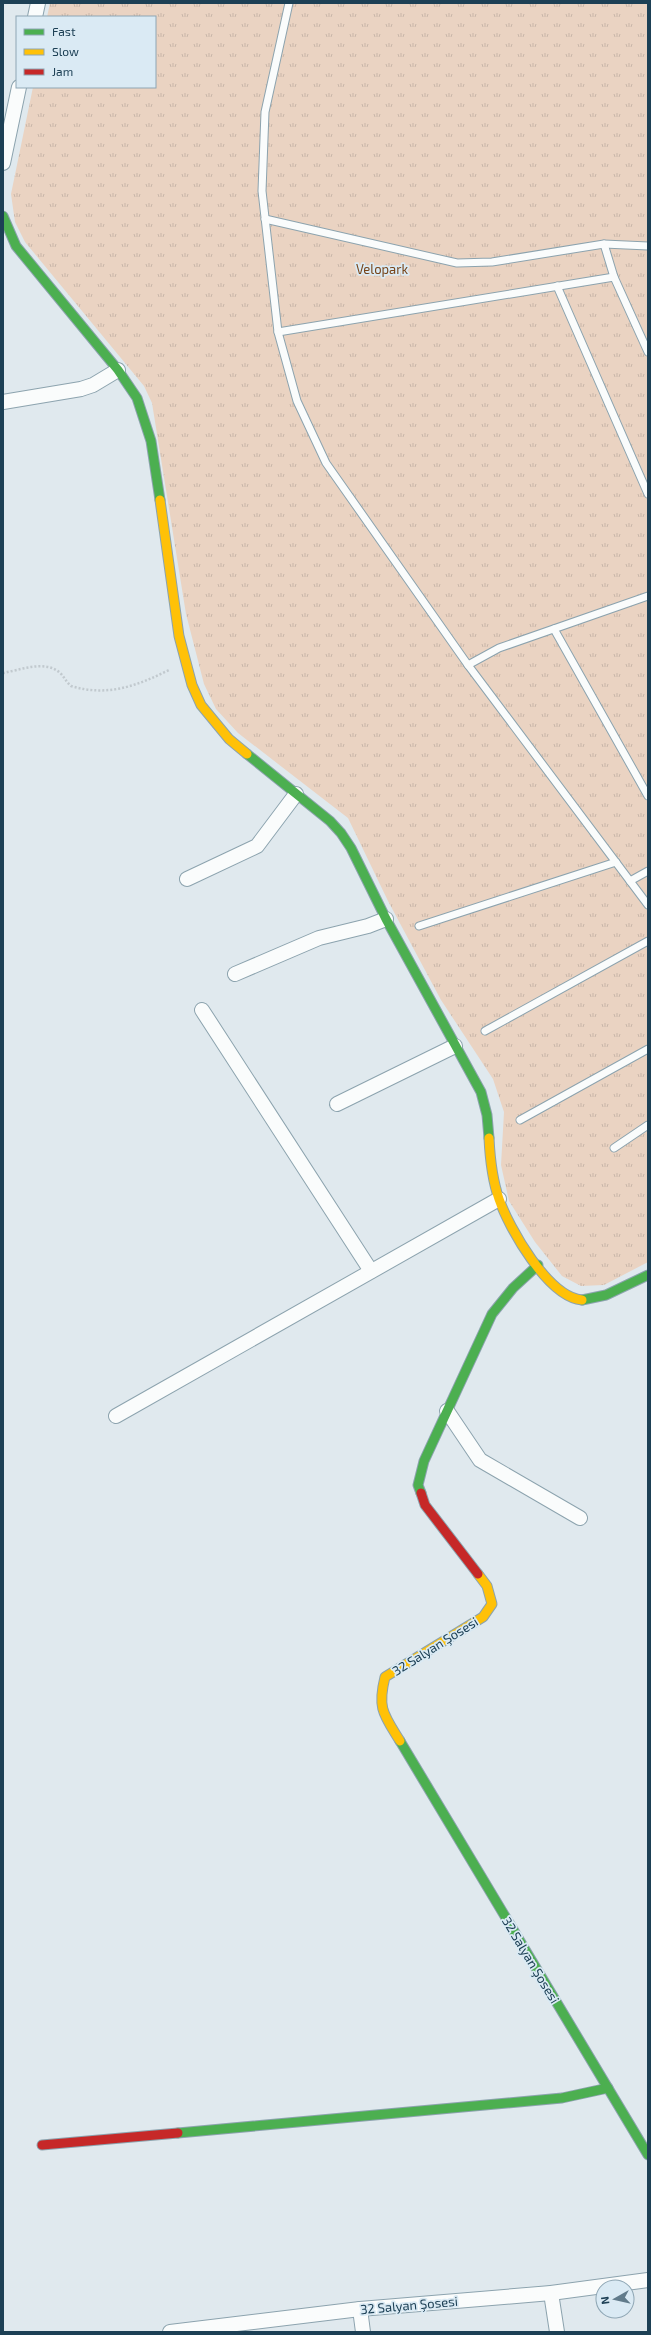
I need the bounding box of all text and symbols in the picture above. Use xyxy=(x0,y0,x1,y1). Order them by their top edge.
legend xyxy=(16,16,156,88)
text: Fast xyxy=(52,24,76,38)
text: Slow xyxy=(52,44,79,58)
text: Jam xyxy=(52,64,73,78)
park label: Velopark xyxy=(356,261,408,277)
street label: 32 Salyan Şosesi xyxy=(389,1613,481,1680)
street label: 32 Salyan Şosesi xyxy=(498,1914,563,2007)
north arrow xyxy=(595,2279,635,2319)
street label: 32 Salyan Şosesi xyxy=(360,2293,459,2318)
text: N xyxy=(598,2296,612,2305)

